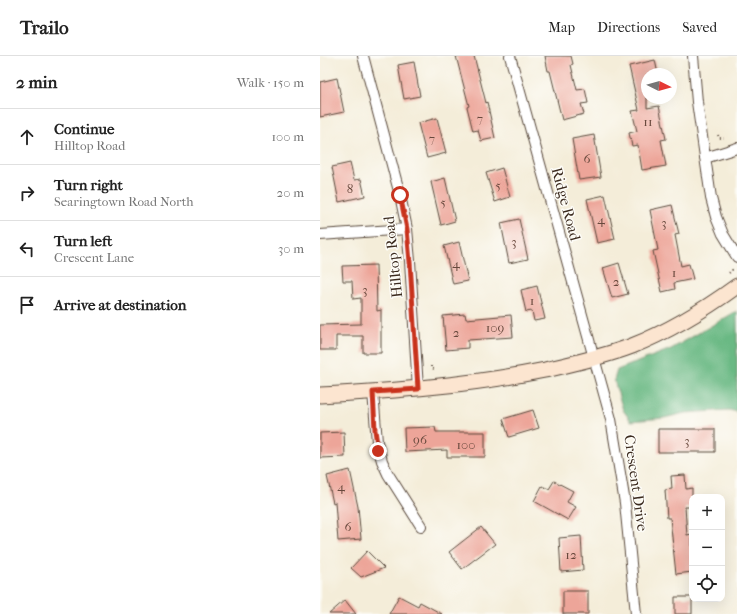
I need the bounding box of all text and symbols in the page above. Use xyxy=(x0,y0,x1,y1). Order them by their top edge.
text: Trailo xyxy=(20,17,69,39)
text: Map xyxy=(548,19,575,36)
text: Directions xyxy=(597,19,660,36)
text: Saved xyxy=(682,19,717,36)
north arrow xyxy=(641,68,677,104)
text: 2 min xyxy=(16,72,57,92)
text: Walk · 150 m xyxy=(237,75,304,90)
house number: 7 xyxy=(477,111,483,126)
house number: 11 xyxy=(643,114,653,129)
text: Continue xyxy=(54,120,114,138)
icon: ahead xyxy=(16,126,38,148)
text: 100 m xyxy=(271,129,304,144)
house number: 7 xyxy=(429,131,435,146)
text: Hilltop Road xyxy=(54,138,125,153)
house number: 6 xyxy=(583,151,591,166)
street label: Ridge Road xyxy=(548,165,585,244)
text: Turn right xyxy=(54,176,123,194)
house number: 5 xyxy=(495,178,501,193)
house number: 8 xyxy=(347,181,353,196)
icon: right xyxy=(16,182,38,204)
text: 20 m xyxy=(277,185,304,200)
route start xyxy=(391,186,409,204)
text: Searingtown Road North xyxy=(54,194,194,209)
house number: 5 xyxy=(440,195,446,210)
house number: 4 xyxy=(597,212,605,227)
street label: Hilltop Road xyxy=(380,214,406,299)
house number: 3 xyxy=(661,215,667,230)
text: Turn left xyxy=(54,232,112,250)
house number: 3 xyxy=(511,234,517,249)
icon: left xyxy=(16,238,38,260)
text: 30 m xyxy=(278,241,304,256)
text: Crescent Lane xyxy=(54,250,134,265)
house number: 4 xyxy=(452,256,460,271)
house number: 1 xyxy=(672,265,676,280)
house number: 2 xyxy=(613,274,620,289)
house number: 3 xyxy=(362,282,368,297)
house number: 1 xyxy=(530,293,534,308)
icon: arrive xyxy=(16,294,38,316)
text: Arrive at destination xyxy=(54,296,186,314)
house number: 109 xyxy=(486,320,504,335)
house number: 2 xyxy=(453,325,460,340)
house number: 96 xyxy=(413,432,428,447)
house number: 3 xyxy=(684,433,690,448)
street label: Crescent Drive xyxy=(620,434,652,533)
house number: 100 xyxy=(457,437,475,452)
route end xyxy=(369,442,387,460)
house number: 4 xyxy=(337,479,345,494)
map controls xyxy=(689,494,725,602)
button: + xyxy=(689,494,725,530)
house number: 6 xyxy=(344,519,352,534)
button: − xyxy=(689,530,725,566)
house number: 12 xyxy=(565,547,577,562)
button: locate xyxy=(689,566,725,602)

